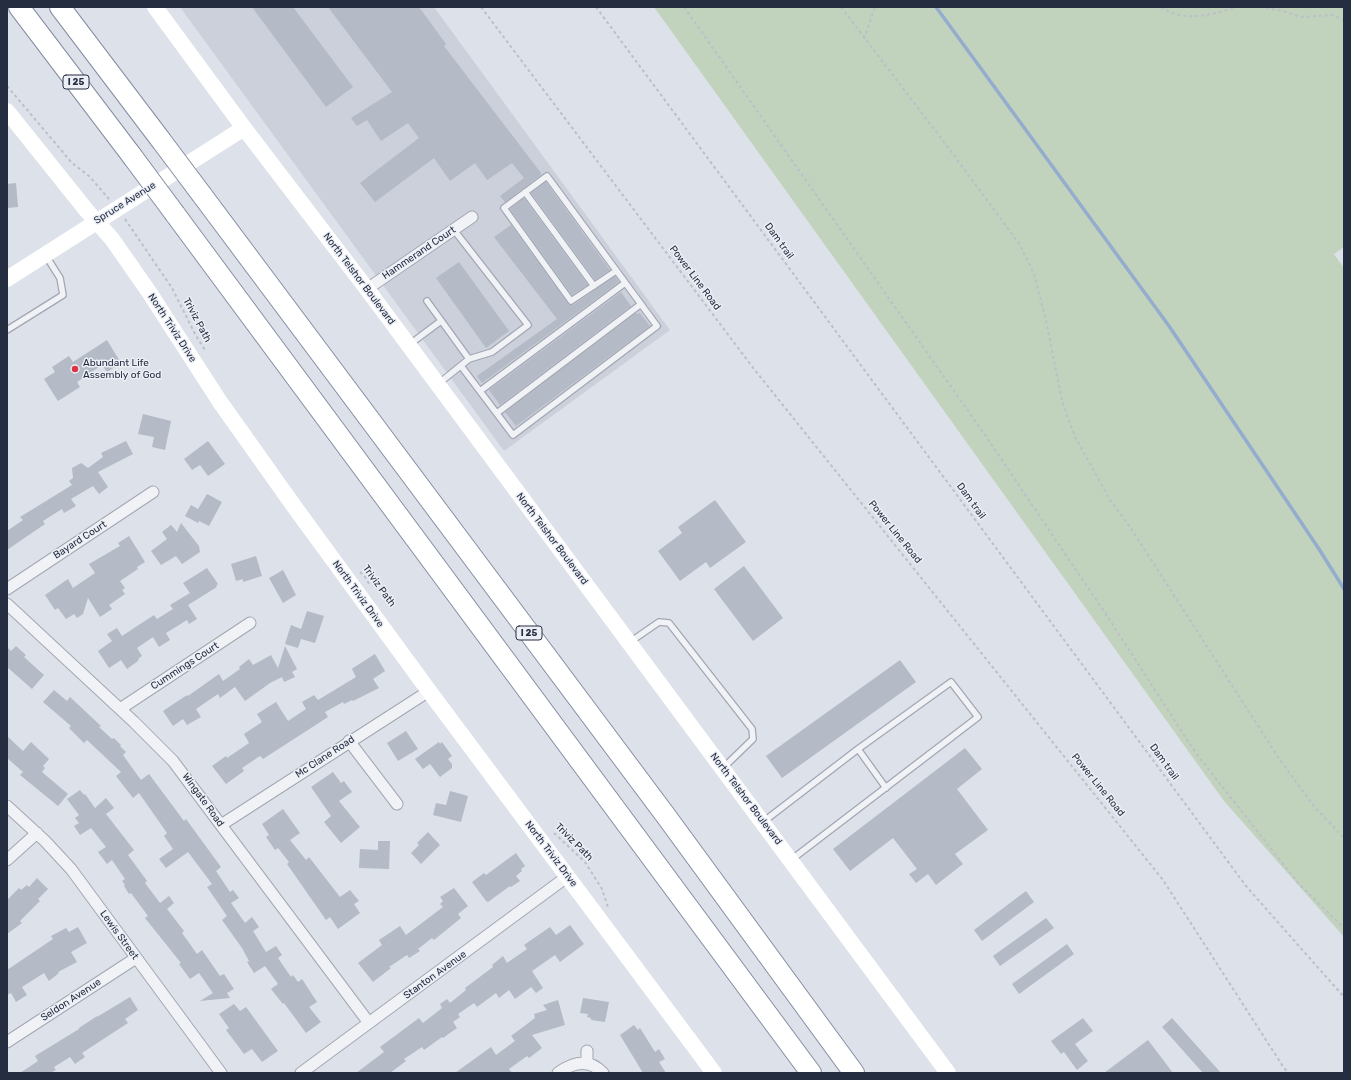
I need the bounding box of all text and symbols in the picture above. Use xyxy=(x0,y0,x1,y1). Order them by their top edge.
road number: I 25 xyxy=(63,75,89,89)
street label: Spruce Avenue xyxy=(92,179,158,227)
street label: Dam trail xyxy=(762,221,796,261)
street label: Hammerand Court xyxy=(380,224,458,282)
street label: North Telshor Boulevard xyxy=(321,231,397,327)
street label: Power Line Road xyxy=(667,243,723,313)
street label: North Triviz Drive xyxy=(145,291,199,365)
street label: Triviz Path xyxy=(180,296,214,344)
place label: Abundant Life Assembly of God xyxy=(83,357,161,380)
marker: Abundant Life Assembly of God xyxy=(70,364,80,374)
street label: Dam trail xyxy=(954,481,988,521)
street label: North Telshor Boulevard xyxy=(514,491,590,587)
street label: Power Line Road xyxy=(866,498,924,566)
street label: Bayard Court xyxy=(51,518,109,562)
street label: North Triviz Drive xyxy=(330,558,386,630)
street label: Triviz Path xyxy=(360,563,398,609)
road number: I 25 xyxy=(516,626,542,640)
street label: Cummings Court xyxy=(149,640,221,692)
street label: Mc Clane Road xyxy=(293,733,357,781)
street label: Dam trail xyxy=(1147,742,1181,782)
street label: North Telshor Boulevard xyxy=(708,751,784,847)
street label: Power Line Road xyxy=(1069,751,1127,819)
street label: Wingate Road xyxy=(179,771,227,829)
street label: North Triviz Drive xyxy=(522,819,580,889)
street label: Triviz Path xyxy=(553,821,595,863)
street label: Lewis Street xyxy=(97,908,141,962)
street label: Stanton Avenue xyxy=(401,948,469,1002)
street label: Seldon Avenue xyxy=(39,976,103,1024)

